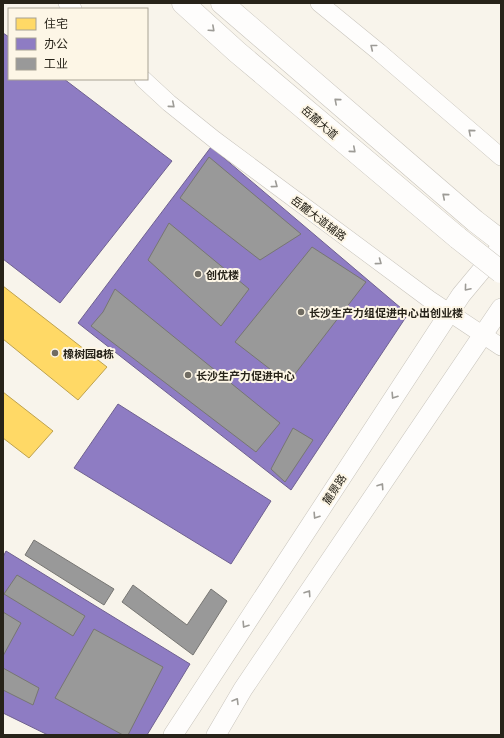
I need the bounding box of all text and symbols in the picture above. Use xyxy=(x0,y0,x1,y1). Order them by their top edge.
legend xyxy=(8,8,148,80)
text: 住宅 xyxy=(44,16,68,31)
one-way arrow xyxy=(207,25,215,32)
text: 办公 xyxy=(44,36,68,51)
one-way arrow xyxy=(371,44,378,51)
text: 工业 xyxy=(44,56,68,71)
one-way arrow xyxy=(334,99,341,106)
one-way arrow xyxy=(167,101,175,108)
street label: 岳麓大道 xyxy=(299,103,341,141)
one-way arrow xyxy=(469,130,476,137)
one-way arrow xyxy=(349,146,356,153)
one-way arrow xyxy=(270,180,277,187)
street label: 岳麓大道辅路 xyxy=(289,193,349,243)
one-way arrow xyxy=(443,193,450,200)
one-way arrow xyxy=(375,258,382,265)
place label: 创优楼 xyxy=(206,268,239,281)
marker: 创优楼 xyxy=(193,269,203,279)
one-way arrow xyxy=(464,283,471,290)
place label: 长沙生产力组促进中心出创业楼 xyxy=(309,306,463,319)
marker: 长沙生产力组促进中心出创业楼 xyxy=(296,307,306,317)
place label: 橡树园8栋 xyxy=(63,347,114,360)
marker: 橡树园8栋 xyxy=(50,348,60,358)
place label: 长沙生产力促进中心 xyxy=(196,369,295,382)
marker: 长沙生产力促进中心 xyxy=(183,370,193,380)
one-way arrow xyxy=(392,391,399,398)
street label: 麓景路 xyxy=(320,472,348,506)
one-way arrow xyxy=(376,483,384,490)
one-way arrow xyxy=(313,512,321,519)
one-way arrow xyxy=(303,591,310,598)
one-way arrow xyxy=(242,621,249,628)
one-way arrow xyxy=(231,698,238,705)

